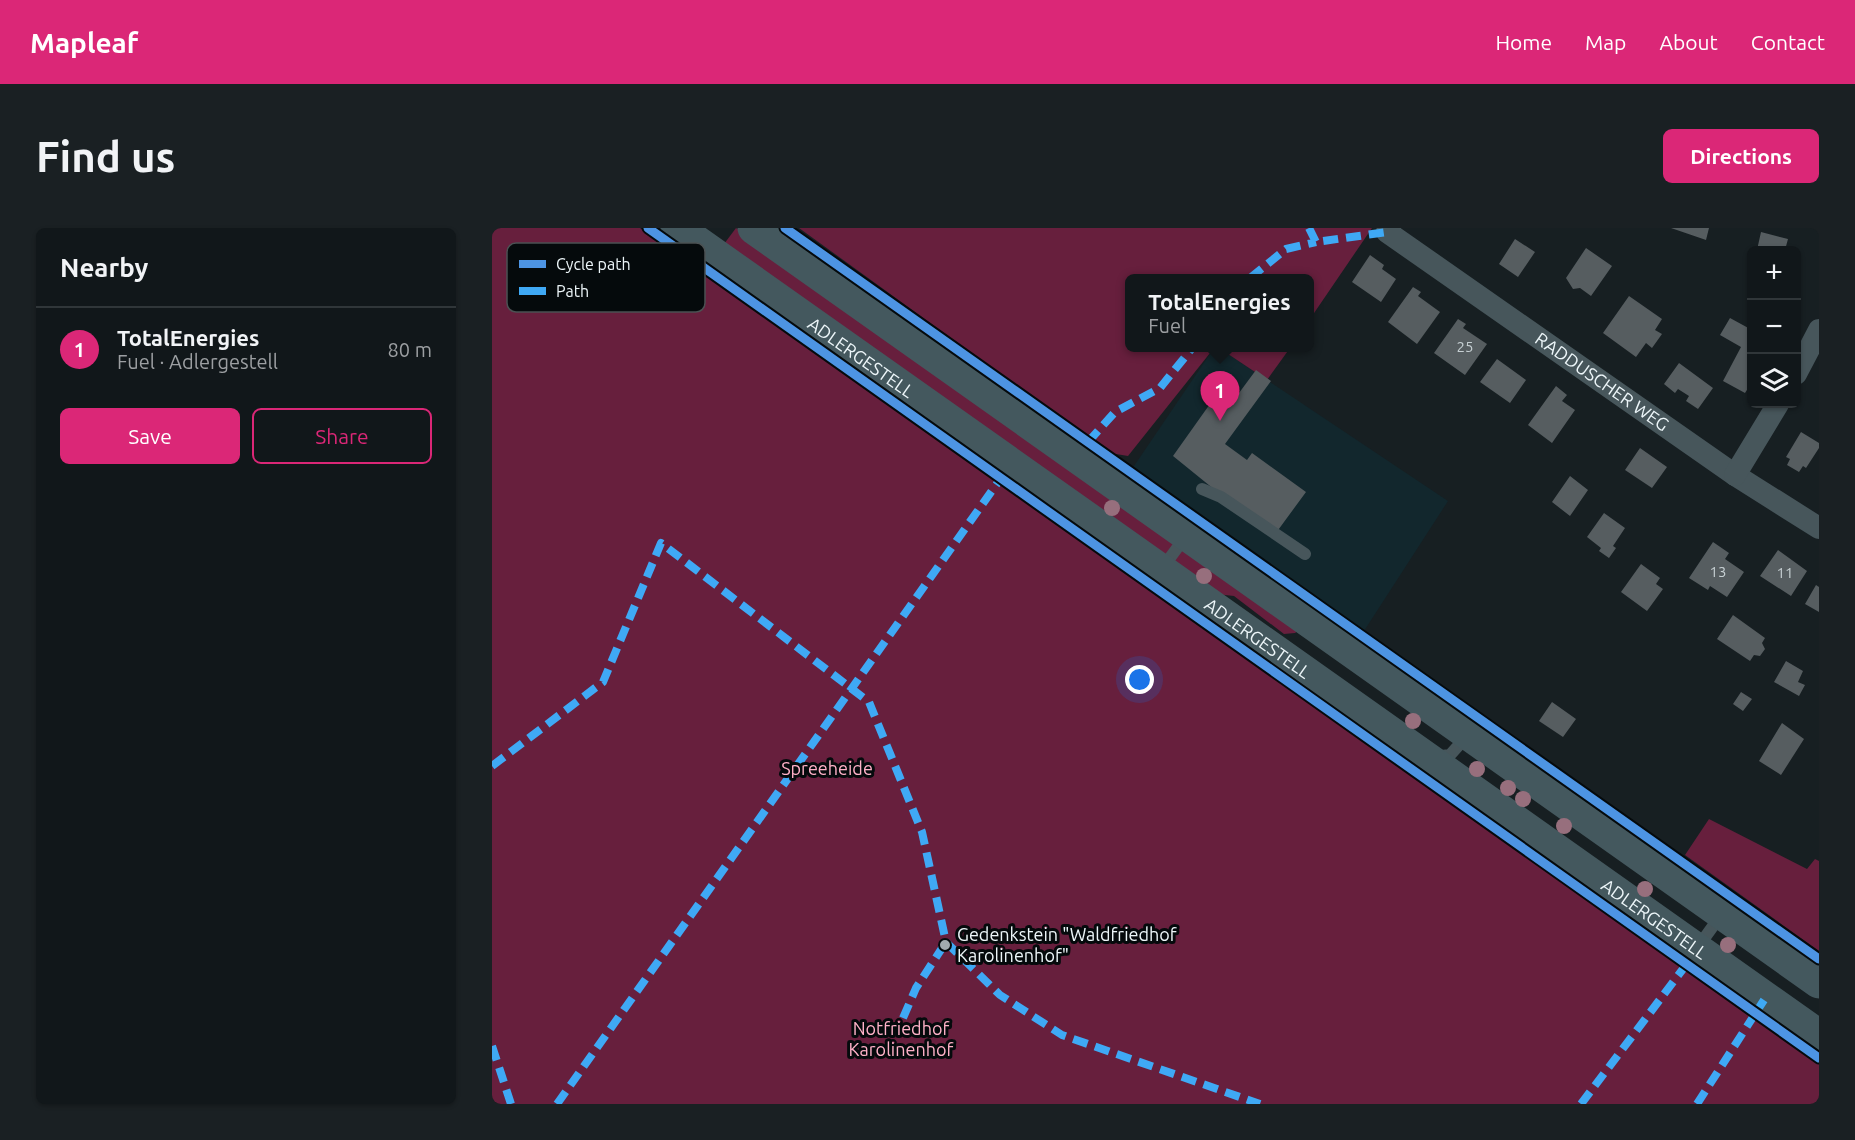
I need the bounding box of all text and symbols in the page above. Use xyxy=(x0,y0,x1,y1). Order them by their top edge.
text: Mapleaf xyxy=(30,27,138,58)
text: Home xyxy=(1495,30,1552,54)
text: Map xyxy=(1585,30,1626,54)
text: About xyxy=(1659,30,1718,54)
text: Contact xyxy=(1751,30,1825,54)
button: Directions xyxy=(1663,129,1819,183)
text: Find us xyxy=(36,133,175,180)
legend xyxy=(507,243,705,312)
map controls xyxy=(1747,246,1801,408)
button: + xyxy=(1747,246,1801,300)
text: Nearby xyxy=(60,253,148,282)
text: Cycle path xyxy=(556,255,631,273)
popup xyxy=(1125,274,1314,352)
text: Path xyxy=(556,282,589,300)
text: TotalEnergies xyxy=(1148,289,1291,314)
button: − xyxy=(1747,300,1801,354)
street label: ADLERGESTELL xyxy=(805,313,918,401)
text: Fuel xyxy=(1148,314,1186,337)
text: TotalEnergies xyxy=(117,325,259,350)
street label: RADDUSCHER WEG xyxy=(1532,328,1673,435)
text: 1 xyxy=(74,338,85,361)
text: 80 m xyxy=(388,338,432,361)
house number: 25 xyxy=(1457,338,1473,355)
text: Fuel · Adlergestell xyxy=(117,350,278,373)
button: layers xyxy=(1747,354,1801,408)
pin: 1 xyxy=(1200,372,1240,421)
button: Save xyxy=(60,408,240,464)
button: Share xyxy=(252,408,432,464)
house number: 13 xyxy=(1710,563,1726,580)
house number: 11 xyxy=(1777,564,1793,581)
street label: ADLERGESTELL xyxy=(1201,594,1315,682)
your location xyxy=(1125,665,1154,694)
park label: Spreeheide xyxy=(781,758,873,778)
street label: ADLERGESTELL xyxy=(1598,874,1711,963)
place label: Gedenkstein "Waldfriedhof Karolinenhof" xyxy=(957,924,1177,965)
marker: Gedenkstein "Waldfriedhof Karolinenhof" xyxy=(938,938,952,952)
park label: Notfriedhof Karolinenhof xyxy=(849,1018,954,1059)

